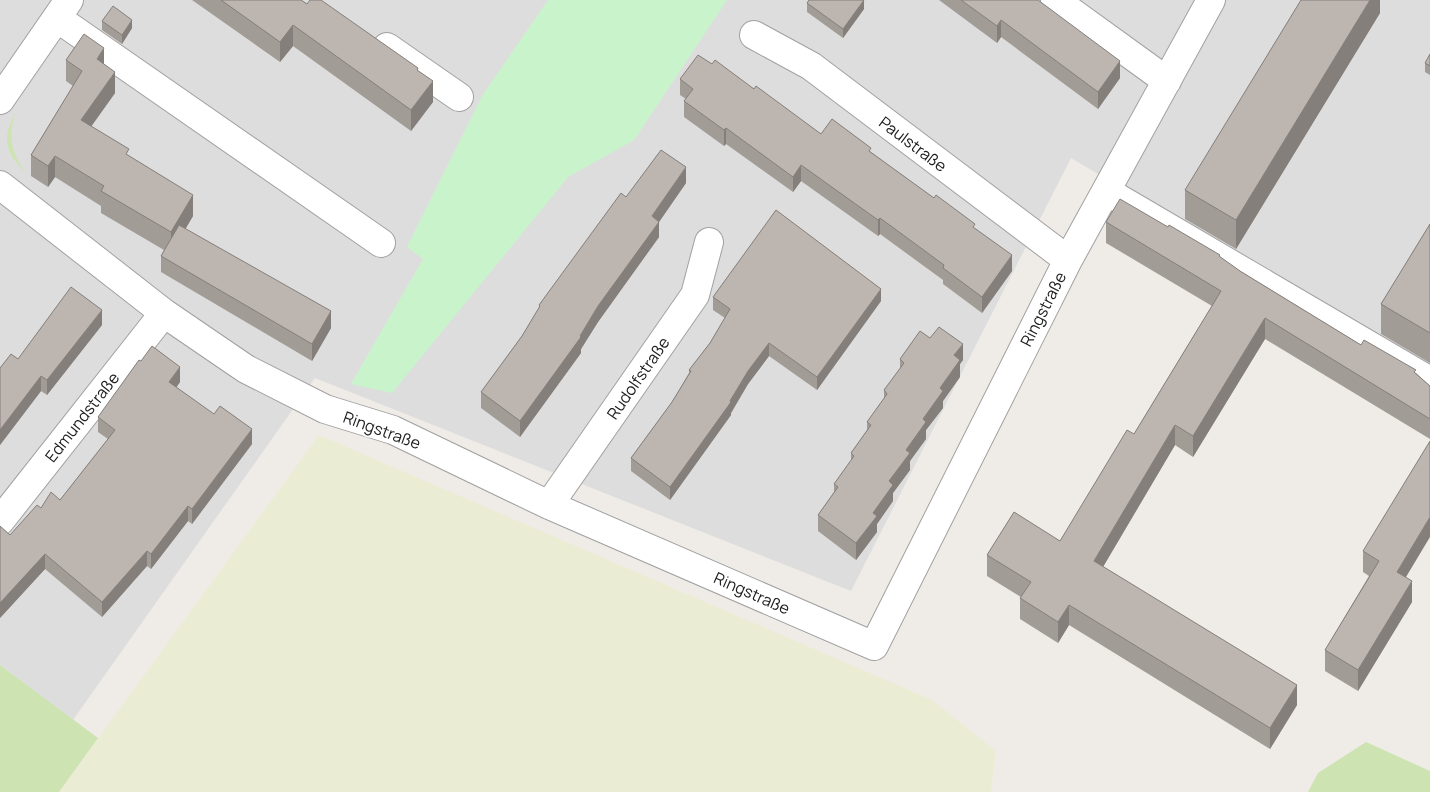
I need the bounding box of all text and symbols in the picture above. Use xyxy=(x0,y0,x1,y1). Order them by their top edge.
street label: Paulstraße xyxy=(875,111,951,177)
street label: Ringstraße xyxy=(1015,268,1071,350)
street label: Rudolfstraße xyxy=(601,332,675,424)
street label: Edmundstraße xyxy=(40,367,124,467)
street label: Ringstraße xyxy=(340,406,424,454)
street label: Ringstraße xyxy=(711,567,793,619)

